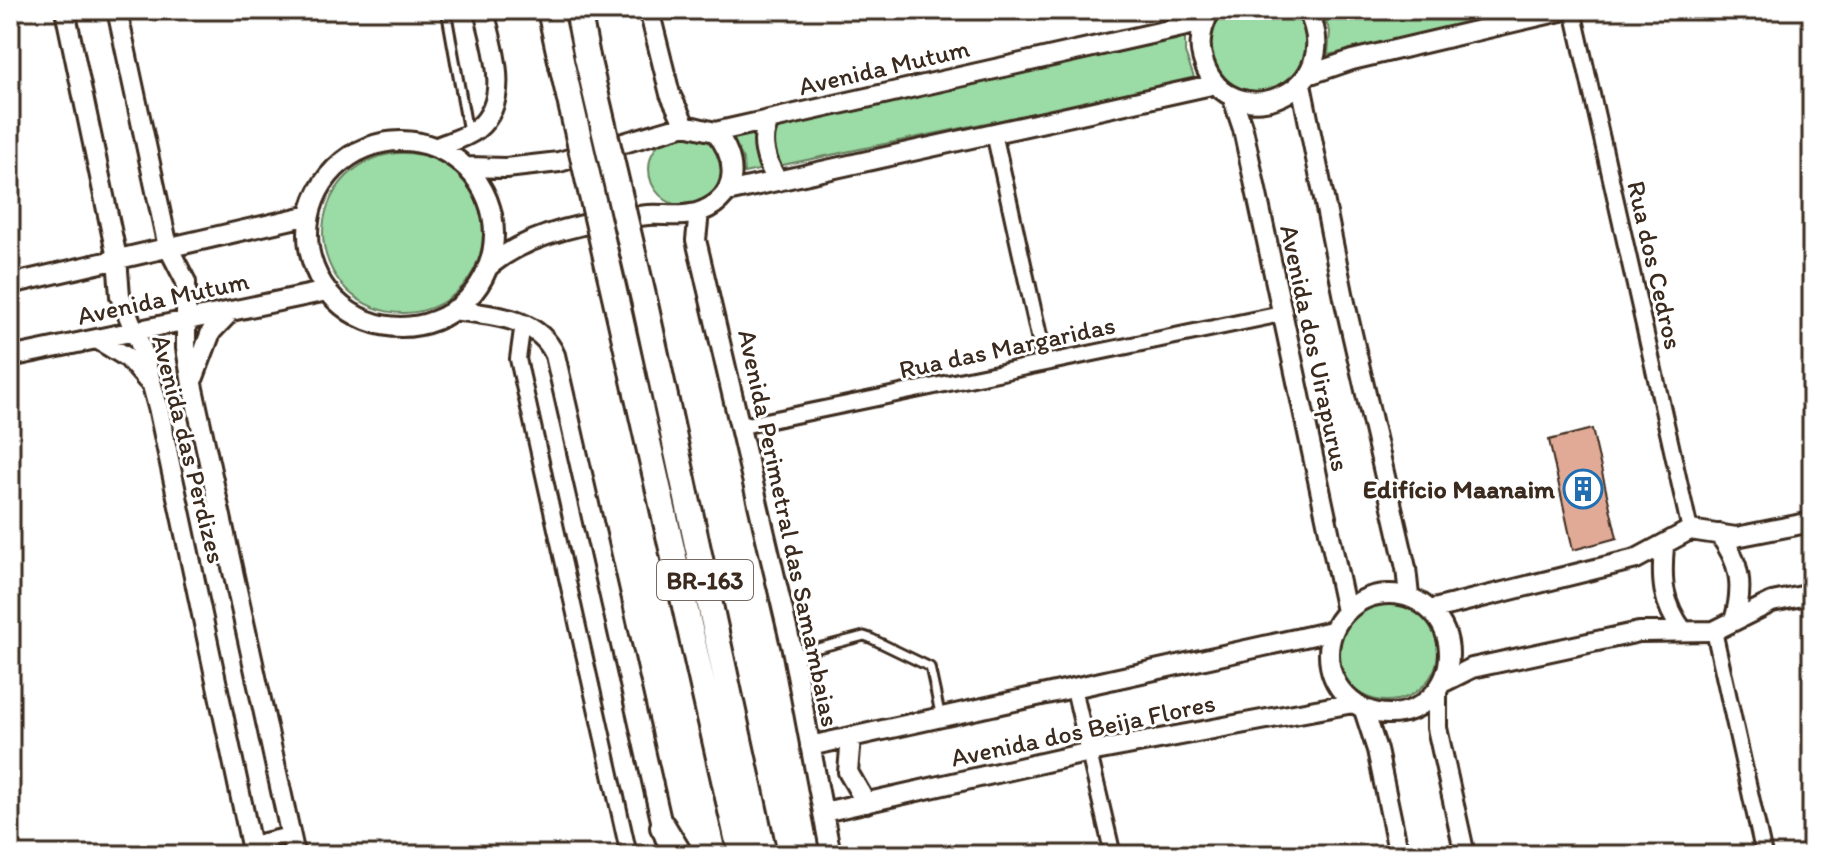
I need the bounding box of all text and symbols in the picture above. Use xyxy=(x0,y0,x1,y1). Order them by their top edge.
street label: Avenida Mutum xyxy=(795,32,973,102)
street label: Rua dos Cedros xyxy=(1620,178,1690,352)
street label: Avenida dos Uirapurus xyxy=(1273,222,1357,474)
street label: Avenida Mutum xyxy=(74,264,252,332)
street label: Rua das Margaridas xyxy=(896,308,1118,386)
street label: Avenida Perimetral das Samambaias xyxy=(731,326,847,730)
street label: Avenida das Perdizes xyxy=(145,331,233,567)
building icon: Edifício Maanaim xyxy=(1562,468,1604,510)
place label: Edifício Maanaim xyxy=(1363,473,1556,505)
road number: BR-163 xyxy=(657,560,753,600)
street label: Avenida dos Beija Flores xyxy=(948,686,1218,774)

